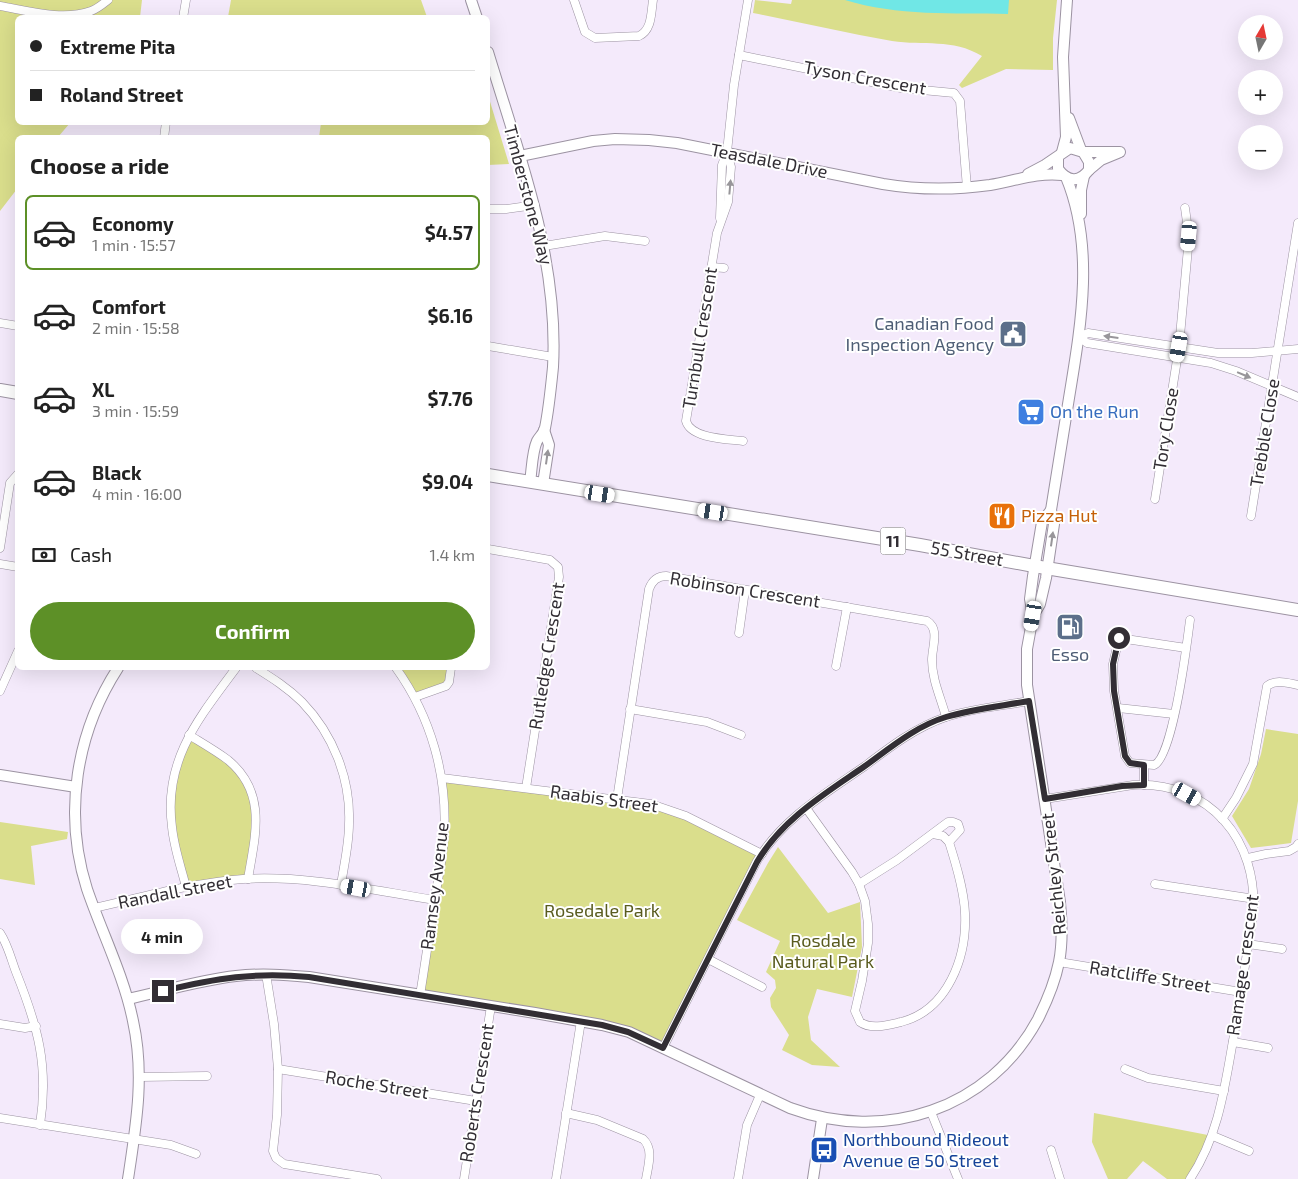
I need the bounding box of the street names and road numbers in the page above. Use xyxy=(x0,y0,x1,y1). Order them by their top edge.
street label: Tyson Crescent xyxy=(802,55,928,99)
street label: Timberstone Way xyxy=(500,122,558,268)
street label: Teasdale Drive xyxy=(709,138,830,182)
street label: Turnbull Crescent xyxy=(677,265,721,410)
street label: Trebble Close xyxy=(1245,377,1283,489)
street label: Tory Close xyxy=(1148,386,1182,472)
road number: 11 xyxy=(880,528,906,554)
street label: 55 Street xyxy=(929,536,1005,570)
street label: Robinson Crescent xyxy=(668,566,822,612)
street label: Rutledge Crescent xyxy=(523,580,569,731)
street label: Raabis Street xyxy=(549,780,660,816)
street label: Reichley Street xyxy=(1036,812,1070,936)
street label: Ramsey Avenue xyxy=(415,821,453,951)
street label: Randall Street xyxy=(116,869,234,913)
street label: Ramage Crescent xyxy=(1221,893,1263,1037)
street label: Ratcliffe Street xyxy=(1088,956,1213,997)
street label: Roberts Crescent xyxy=(454,1022,498,1164)
street label: Roche Street xyxy=(324,1065,430,1103)

